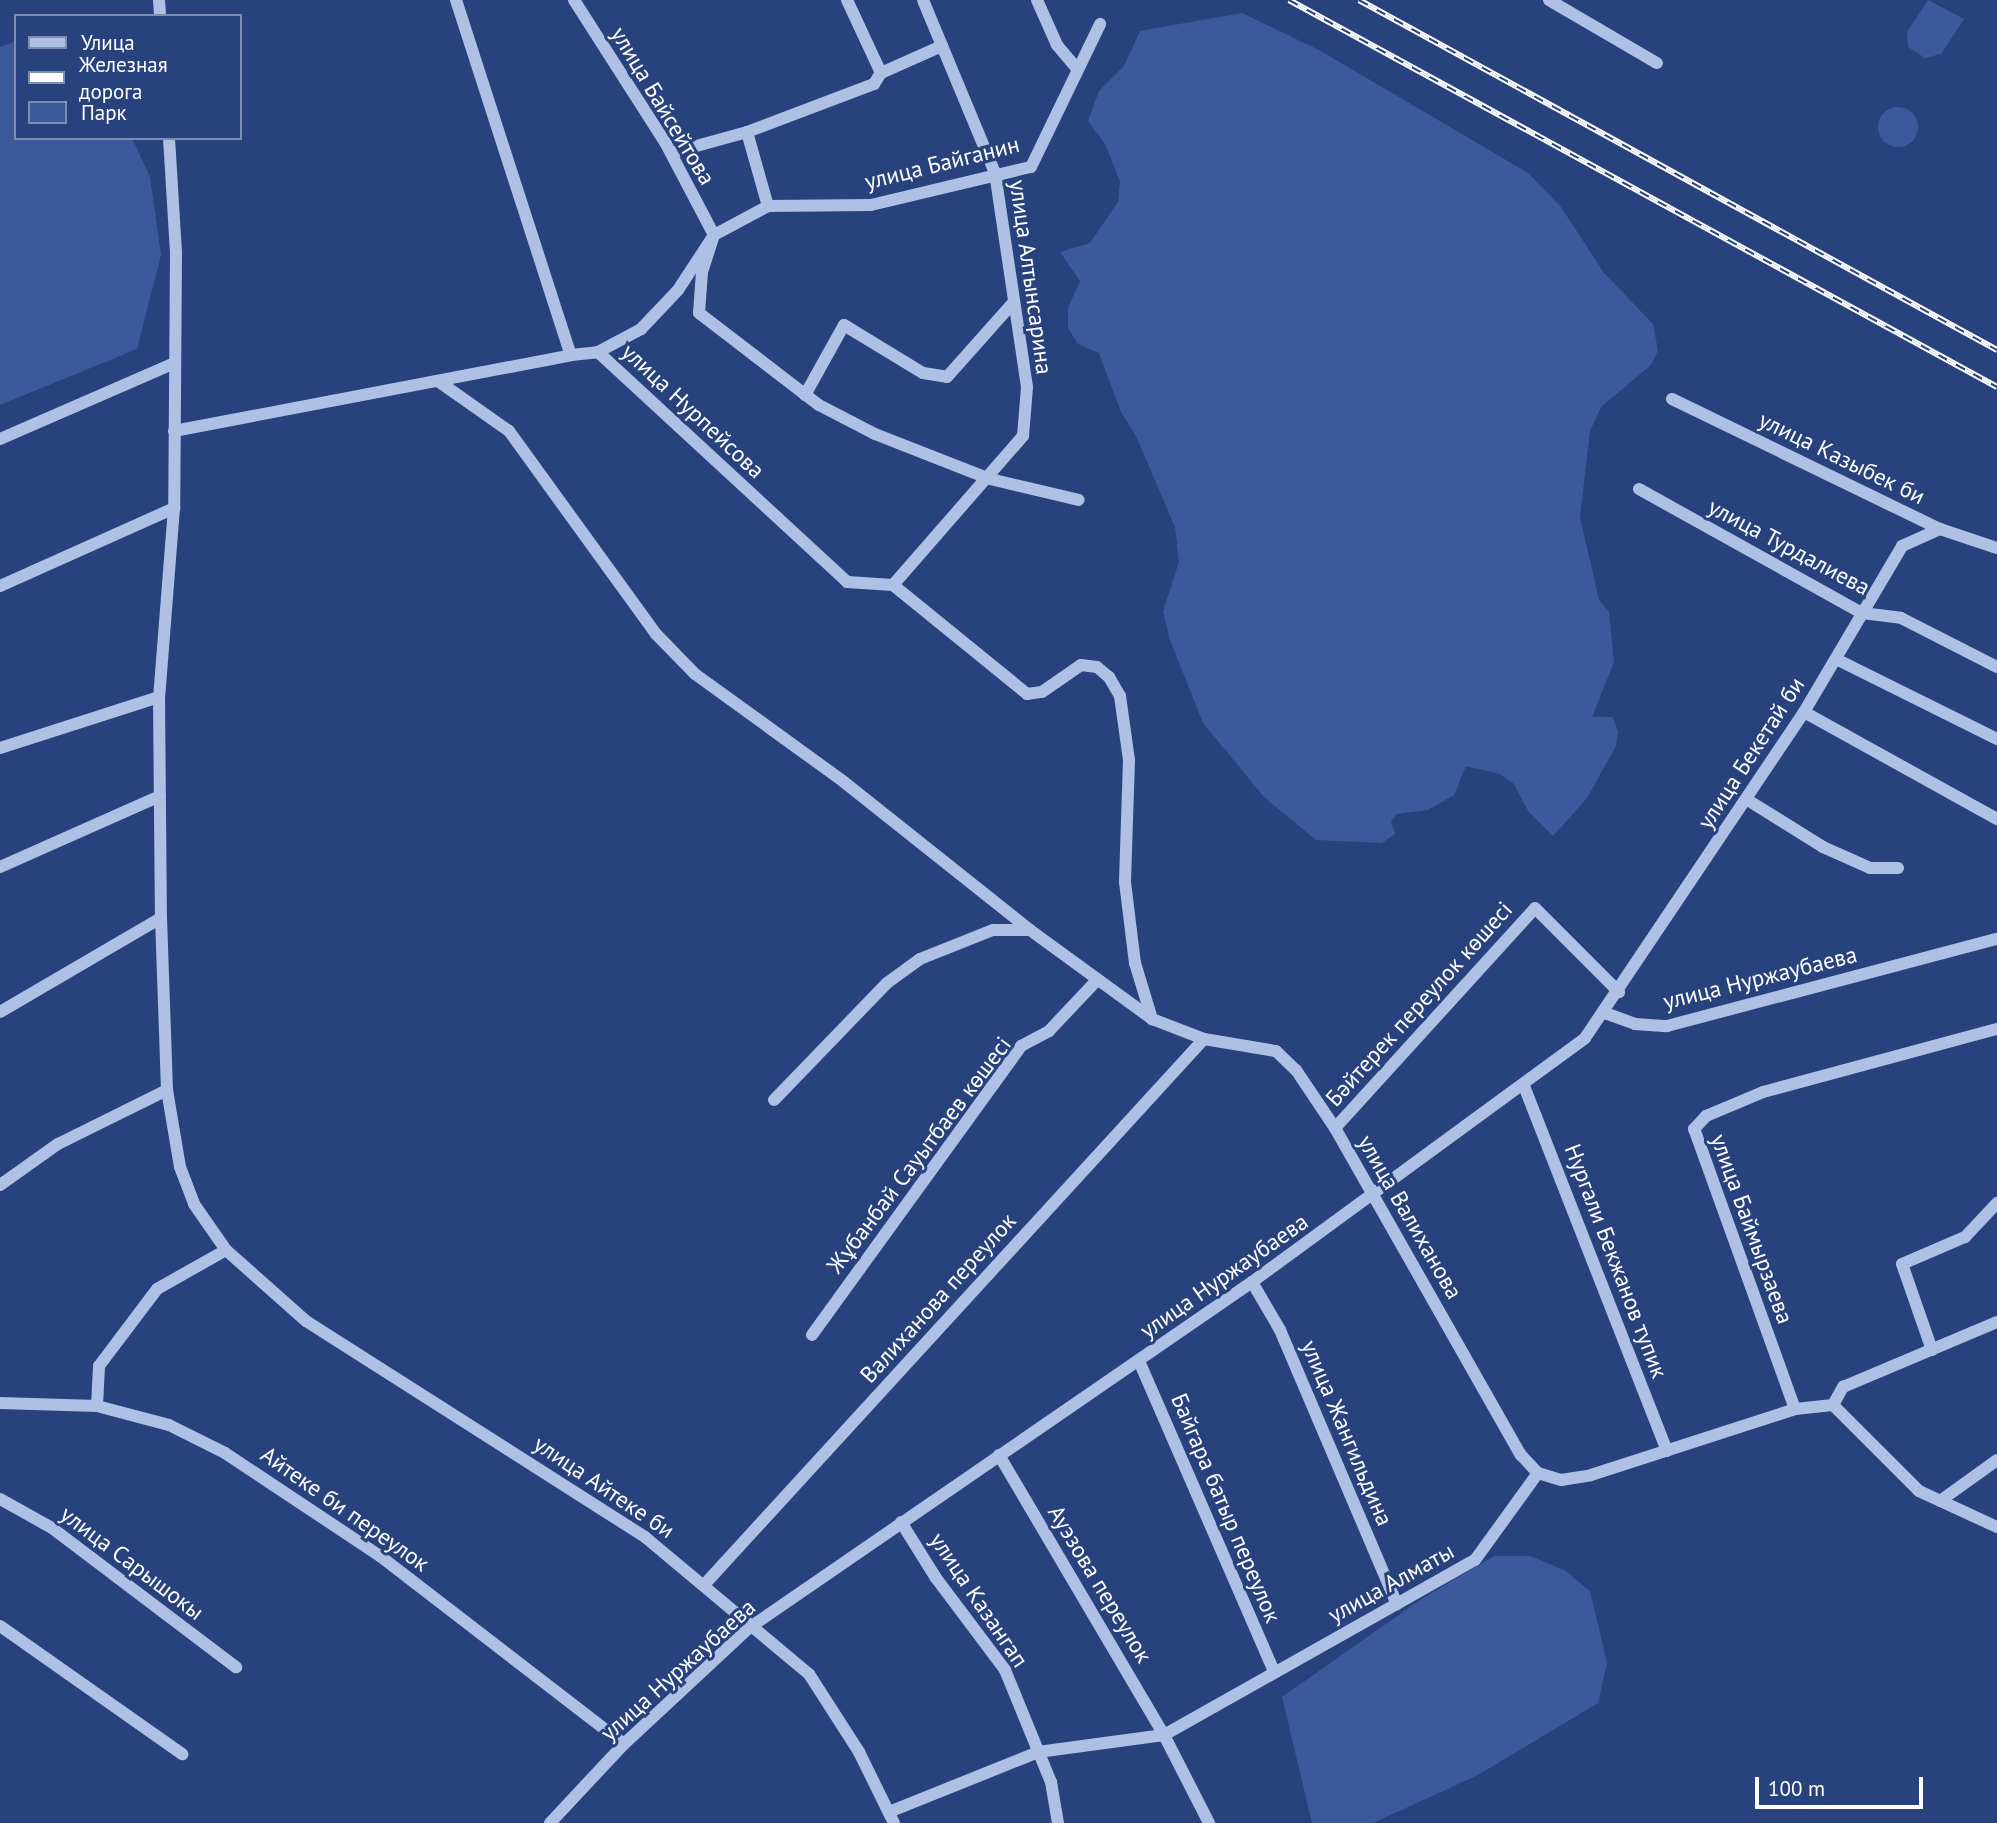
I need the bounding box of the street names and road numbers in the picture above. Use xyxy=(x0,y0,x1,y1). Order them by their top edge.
street label: улица Байсейтова xyxy=(605,22,721,190)
street label: улица Байганин xyxy=(862,130,1022,196)
street label: улица Алтынсарина xyxy=(1004,178,1058,376)
street label: улица Нурпейсова xyxy=(616,338,770,484)
street label: улица Казыбек би xyxy=(1754,406,1930,510)
street label: улица Турдалиева xyxy=(1703,493,1875,601)
street label: улица Бекетай би xyxy=(1692,672,1810,834)
street label: Бәйтерек переулок көшесі xyxy=(1320,896,1518,1112)
street label: улица Нуржаубаева xyxy=(1660,941,1860,1015)
street label: Жұбанбай Сауытбаев көшесі xyxy=(821,1031,1017,1279)
street label: улица Валиханова xyxy=(1352,1130,1468,1304)
street label: улица Баймырзаева xyxy=(1705,1130,1799,1328)
street label: Нургали Бекжанов тупик xyxy=(1559,1140,1673,1382)
street label: Валиханова переулок xyxy=(854,1207,1022,1389)
street label: улица Нуржаубаева xyxy=(1135,1208,1313,1344)
street label: улица Жангильдина xyxy=(1295,1336,1399,1530)
street label: Байгара батыр переулок xyxy=(1165,1389,1287,1627)
street label: улица Айтеке би xyxy=(528,1430,680,1544)
street label: Айтеке би переулок xyxy=(256,1441,434,1577)
street label: улица Сарышокы xyxy=(55,1500,209,1626)
street label: Ауэзова переулок xyxy=(1042,1500,1158,1668)
street label: улица Казангап xyxy=(924,1528,1034,1672)
street label: улица Алматы xyxy=(1323,1537,1459,1629)
street label: улица Нуржаубаева xyxy=(595,1593,761,1747)

